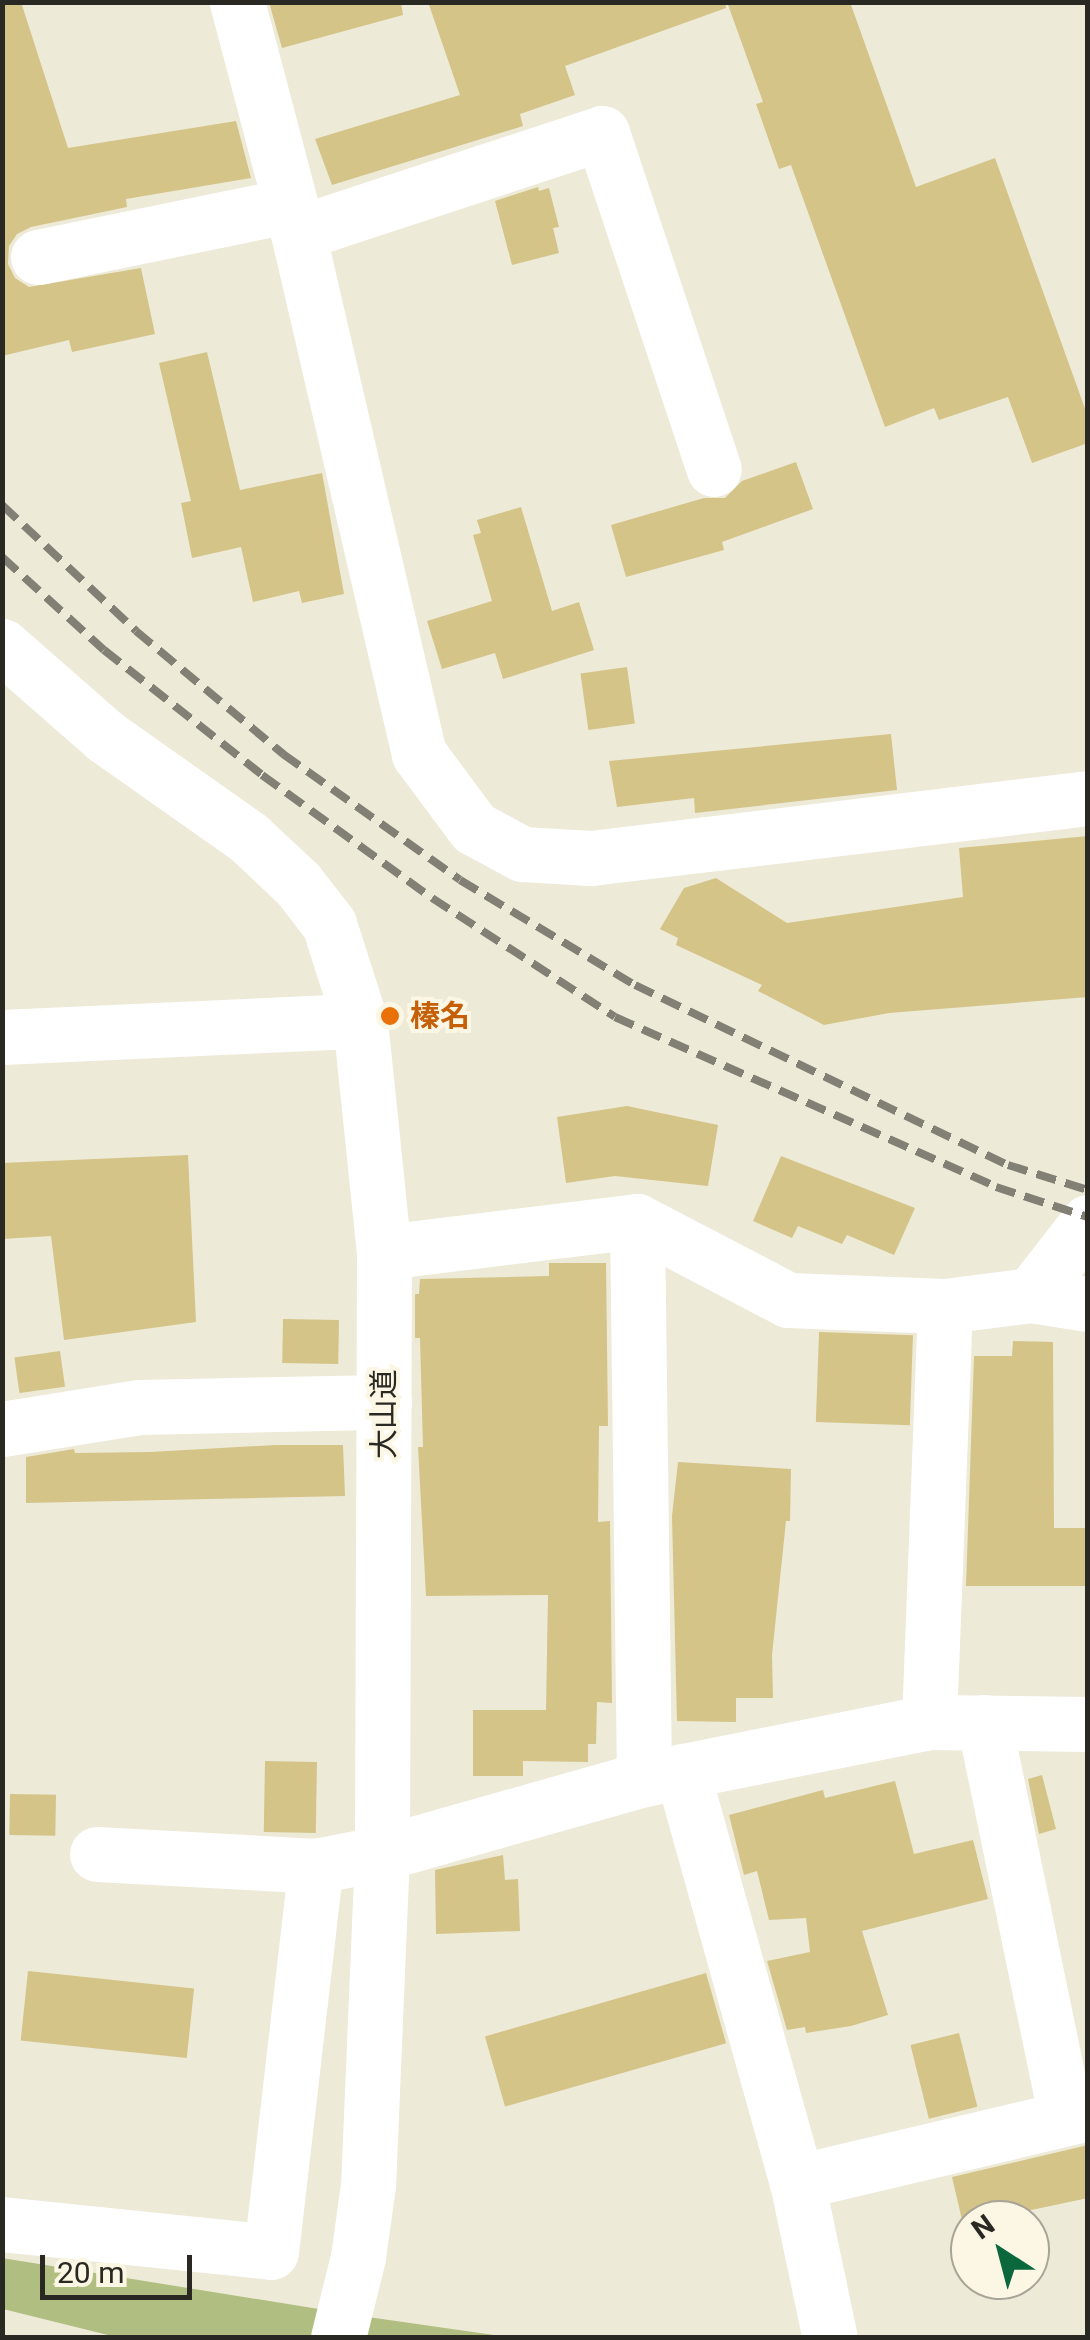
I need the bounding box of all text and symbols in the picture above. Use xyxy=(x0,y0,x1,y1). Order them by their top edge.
place label: 榛名 xyxy=(410,998,470,1034)
marker: 榛名 xyxy=(379,1005,401,1027)
street label: 大山道 xyxy=(366,1369,402,1459)
north arrow xyxy=(950,2200,1050,2300)
text: N xyxy=(966,2208,1001,2246)
scale bar xyxy=(45,2235,198,2297)
text: 20 m xyxy=(57,2255,124,2290)

